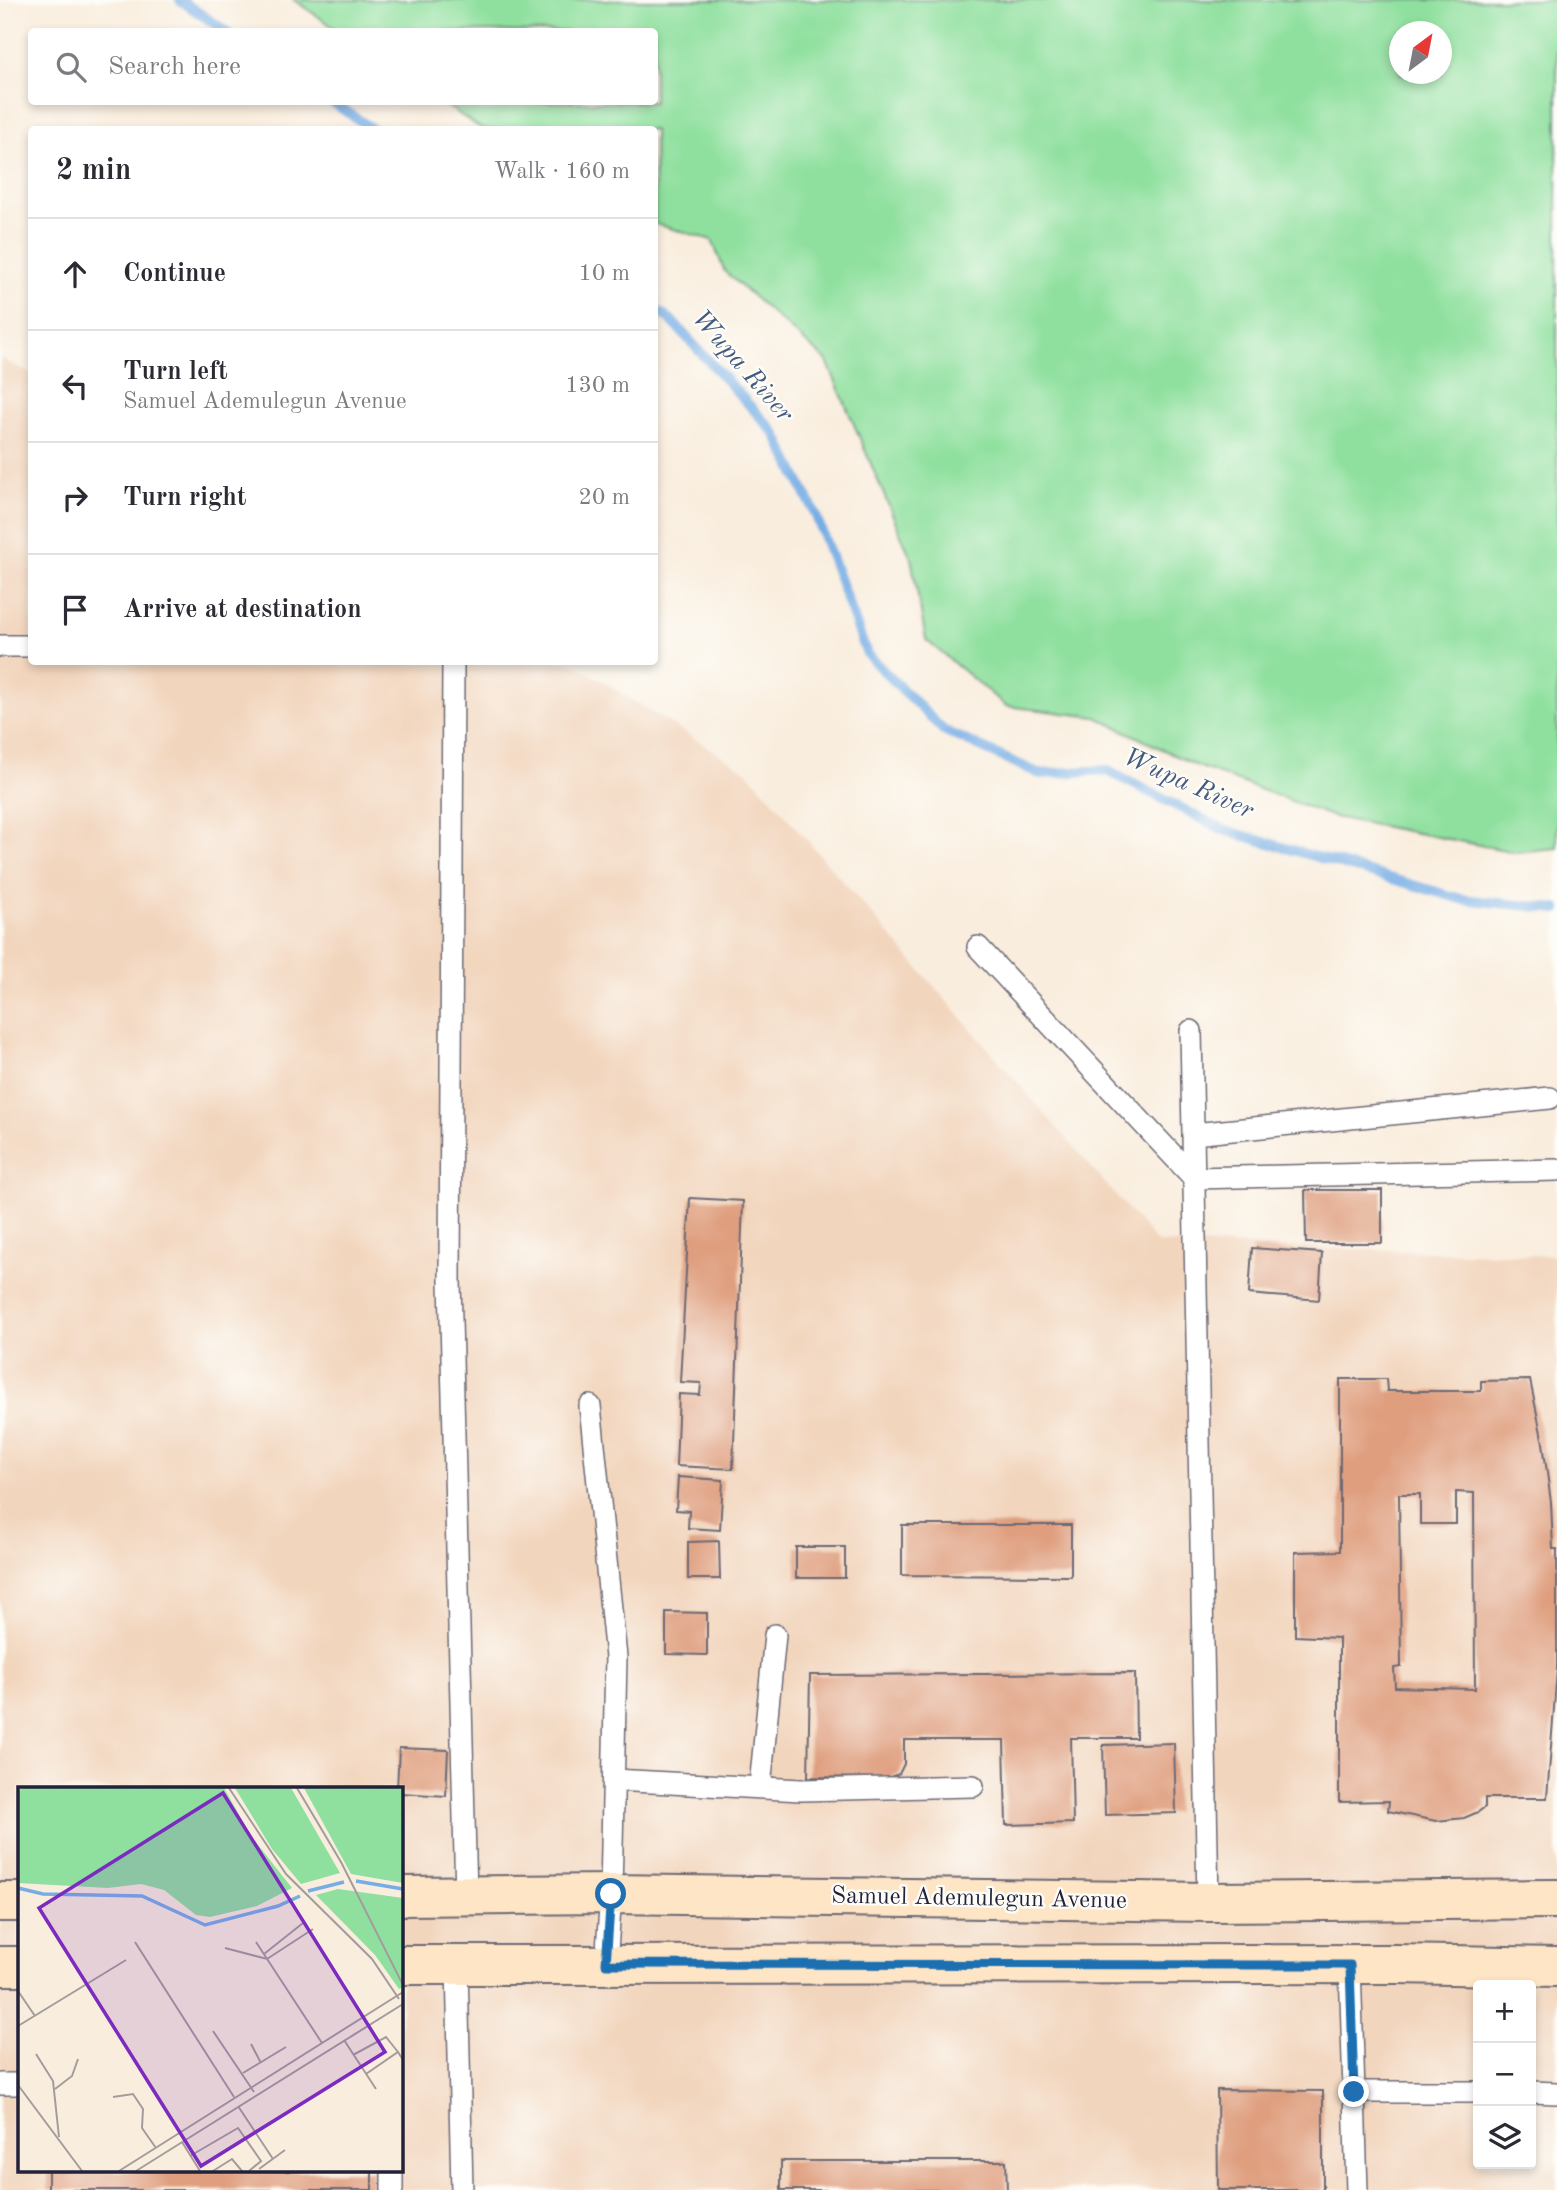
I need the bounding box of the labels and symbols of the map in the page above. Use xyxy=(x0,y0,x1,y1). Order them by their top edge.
north arrow xyxy=(1389,21,1452,84)
water label: Wupa River xyxy=(686,305,798,428)
water label: Wupa River xyxy=(1119,744,1258,825)
inset map xyxy=(18,1787,402,2172)
route start xyxy=(595,1878,626,1909)
street label: Samuel Ademulegun Avenue xyxy=(831,1884,1127,1914)
route end xyxy=(1338,2076,1369,2107)

